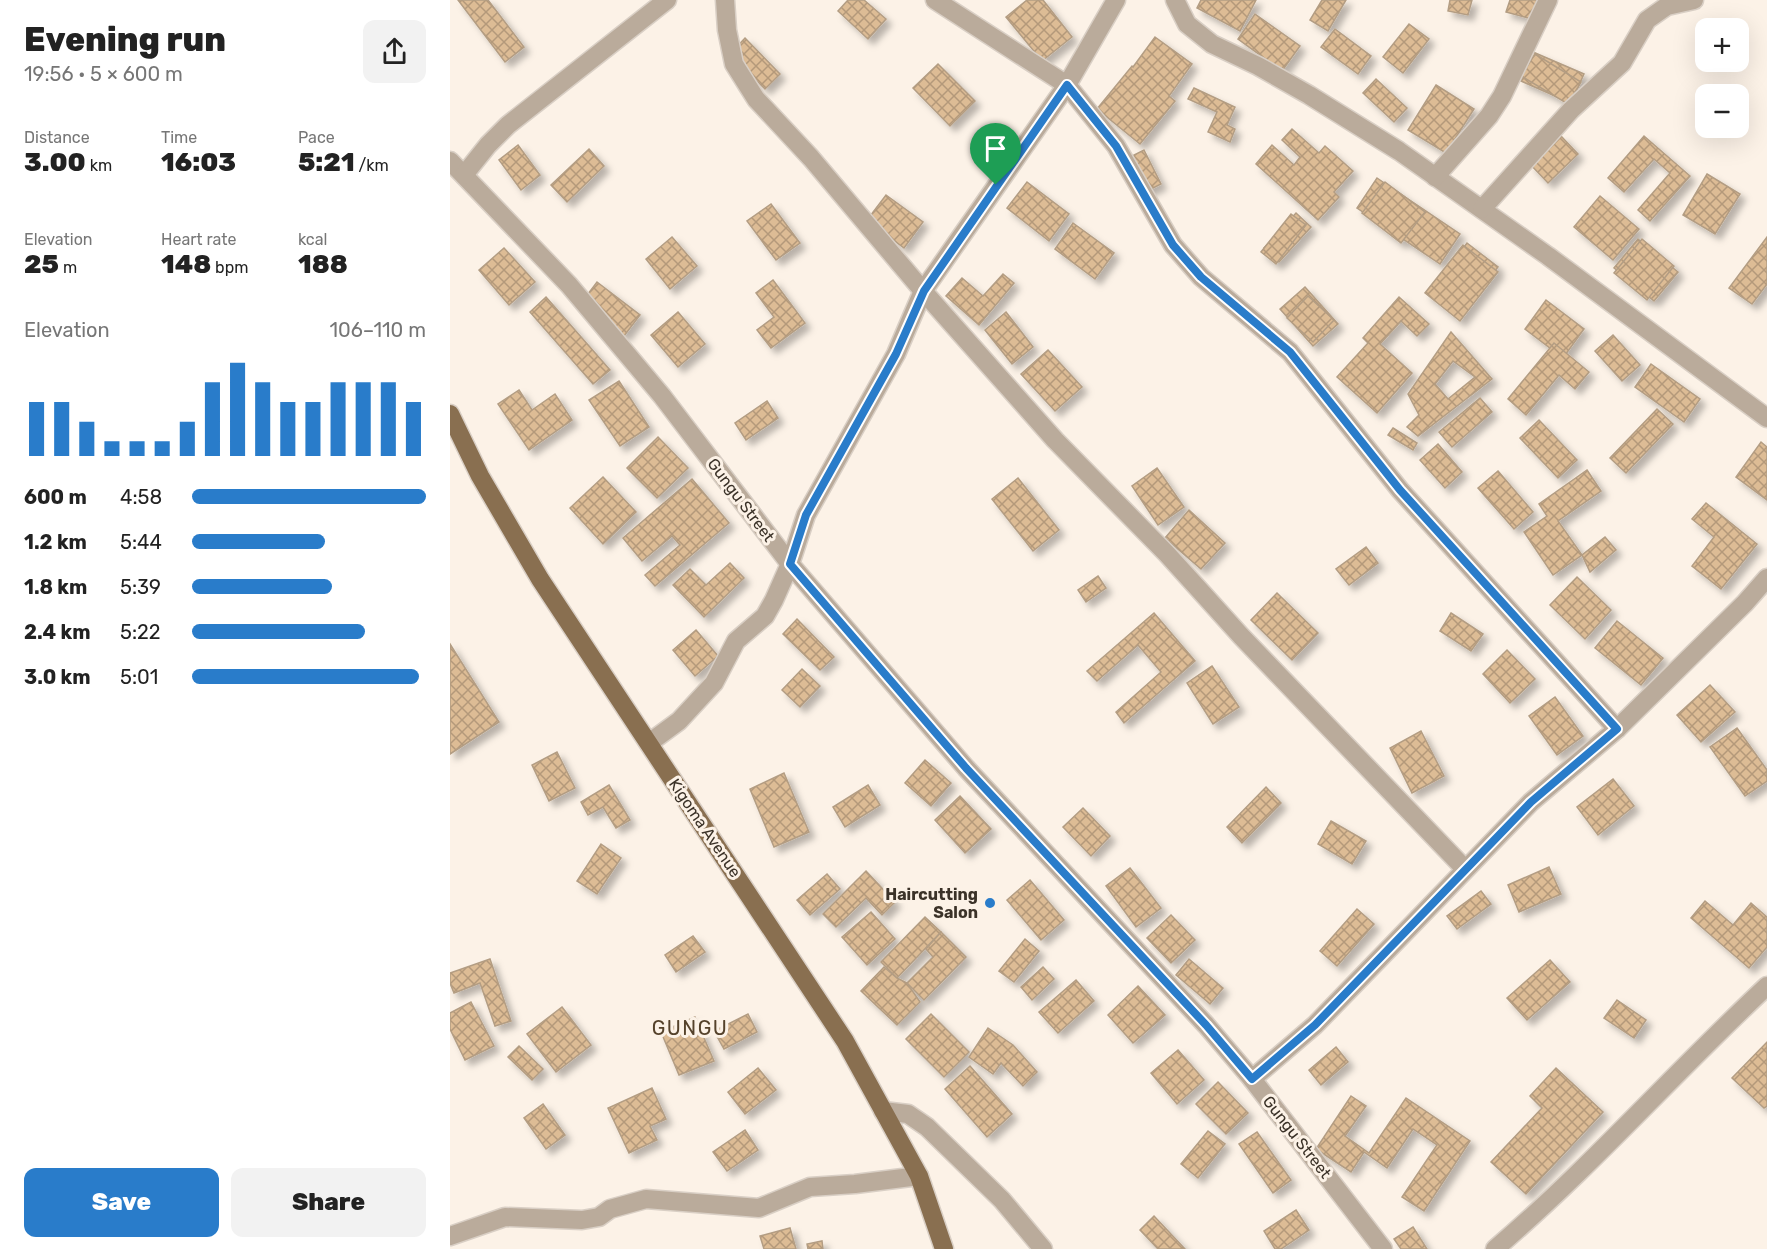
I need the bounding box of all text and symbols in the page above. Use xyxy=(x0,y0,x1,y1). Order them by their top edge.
map controls xyxy=(1695,18,1749,138)
button: + xyxy=(1695,18,1749,72)
text: Evening run xyxy=(24,20,226,59)
button: share xyxy=(363,20,426,83)
text: 19:56 · 5 × 600 m xyxy=(24,62,183,86)
button: − xyxy=(1695,84,1749,138)
pin xyxy=(970,123,1021,185)
text: Distance xyxy=(24,128,90,147)
text: Time xyxy=(161,128,197,147)
text: Pace xyxy=(298,128,335,147)
icon: arrive xyxy=(979,132,1012,165)
text: 3.00 xyxy=(24,147,86,178)
text: 16:03 xyxy=(161,147,236,178)
text: 5:21 xyxy=(298,147,355,178)
text: km xyxy=(86,156,112,175)
text: /km xyxy=(355,156,389,175)
text: Elevation xyxy=(24,230,93,249)
text: Heart rate xyxy=(161,230,236,249)
text: kcal xyxy=(298,230,327,249)
text: 25 xyxy=(24,249,59,280)
text: 148 xyxy=(161,249,211,280)
text: 188 xyxy=(298,249,348,280)
text: m xyxy=(59,258,77,277)
text: bpm xyxy=(211,258,248,277)
text: Elevation xyxy=(24,318,110,342)
text: 106–110 m xyxy=(329,318,426,342)
street label: Gungu Street xyxy=(703,455,779,545)
text: 600 m xyxy=(24,485,87,509)
text: 4:58 xyxy=(120,485,162,509)
text: 1.2 km xyxy=(24,530,87,554)
text: 5:44 xyxy=(120,530,162,554)
text: 1.8 km xyxy=(24,575,87,599)
text: 5:39 xyxy=(120,575,161,599)
text: 2.4 km xyxy=(24,620,90,644)
text: 5:22 xyxy=(120,620,160,644)
text: 3.0 km xyxy=(24,665,91,689)
text: 5:01 xyxy=(120,665,158,689)
street label: Kigoma Avenue xyxy=(665,775,745,881)
place label: Haircutting Salon xyxy=(885,885,978,922)
marker: Haircutting Salon xyxy=(983,896,997,910)
district label: GUNGU xyxy=(652,1016,728,1040)
street label: Gungu Street xyxy=(1259,1092,1335,1182)
button: Save xyxy=(24,1168,219,1237)
button: Share xyxy=(231,1168,426,1237)

